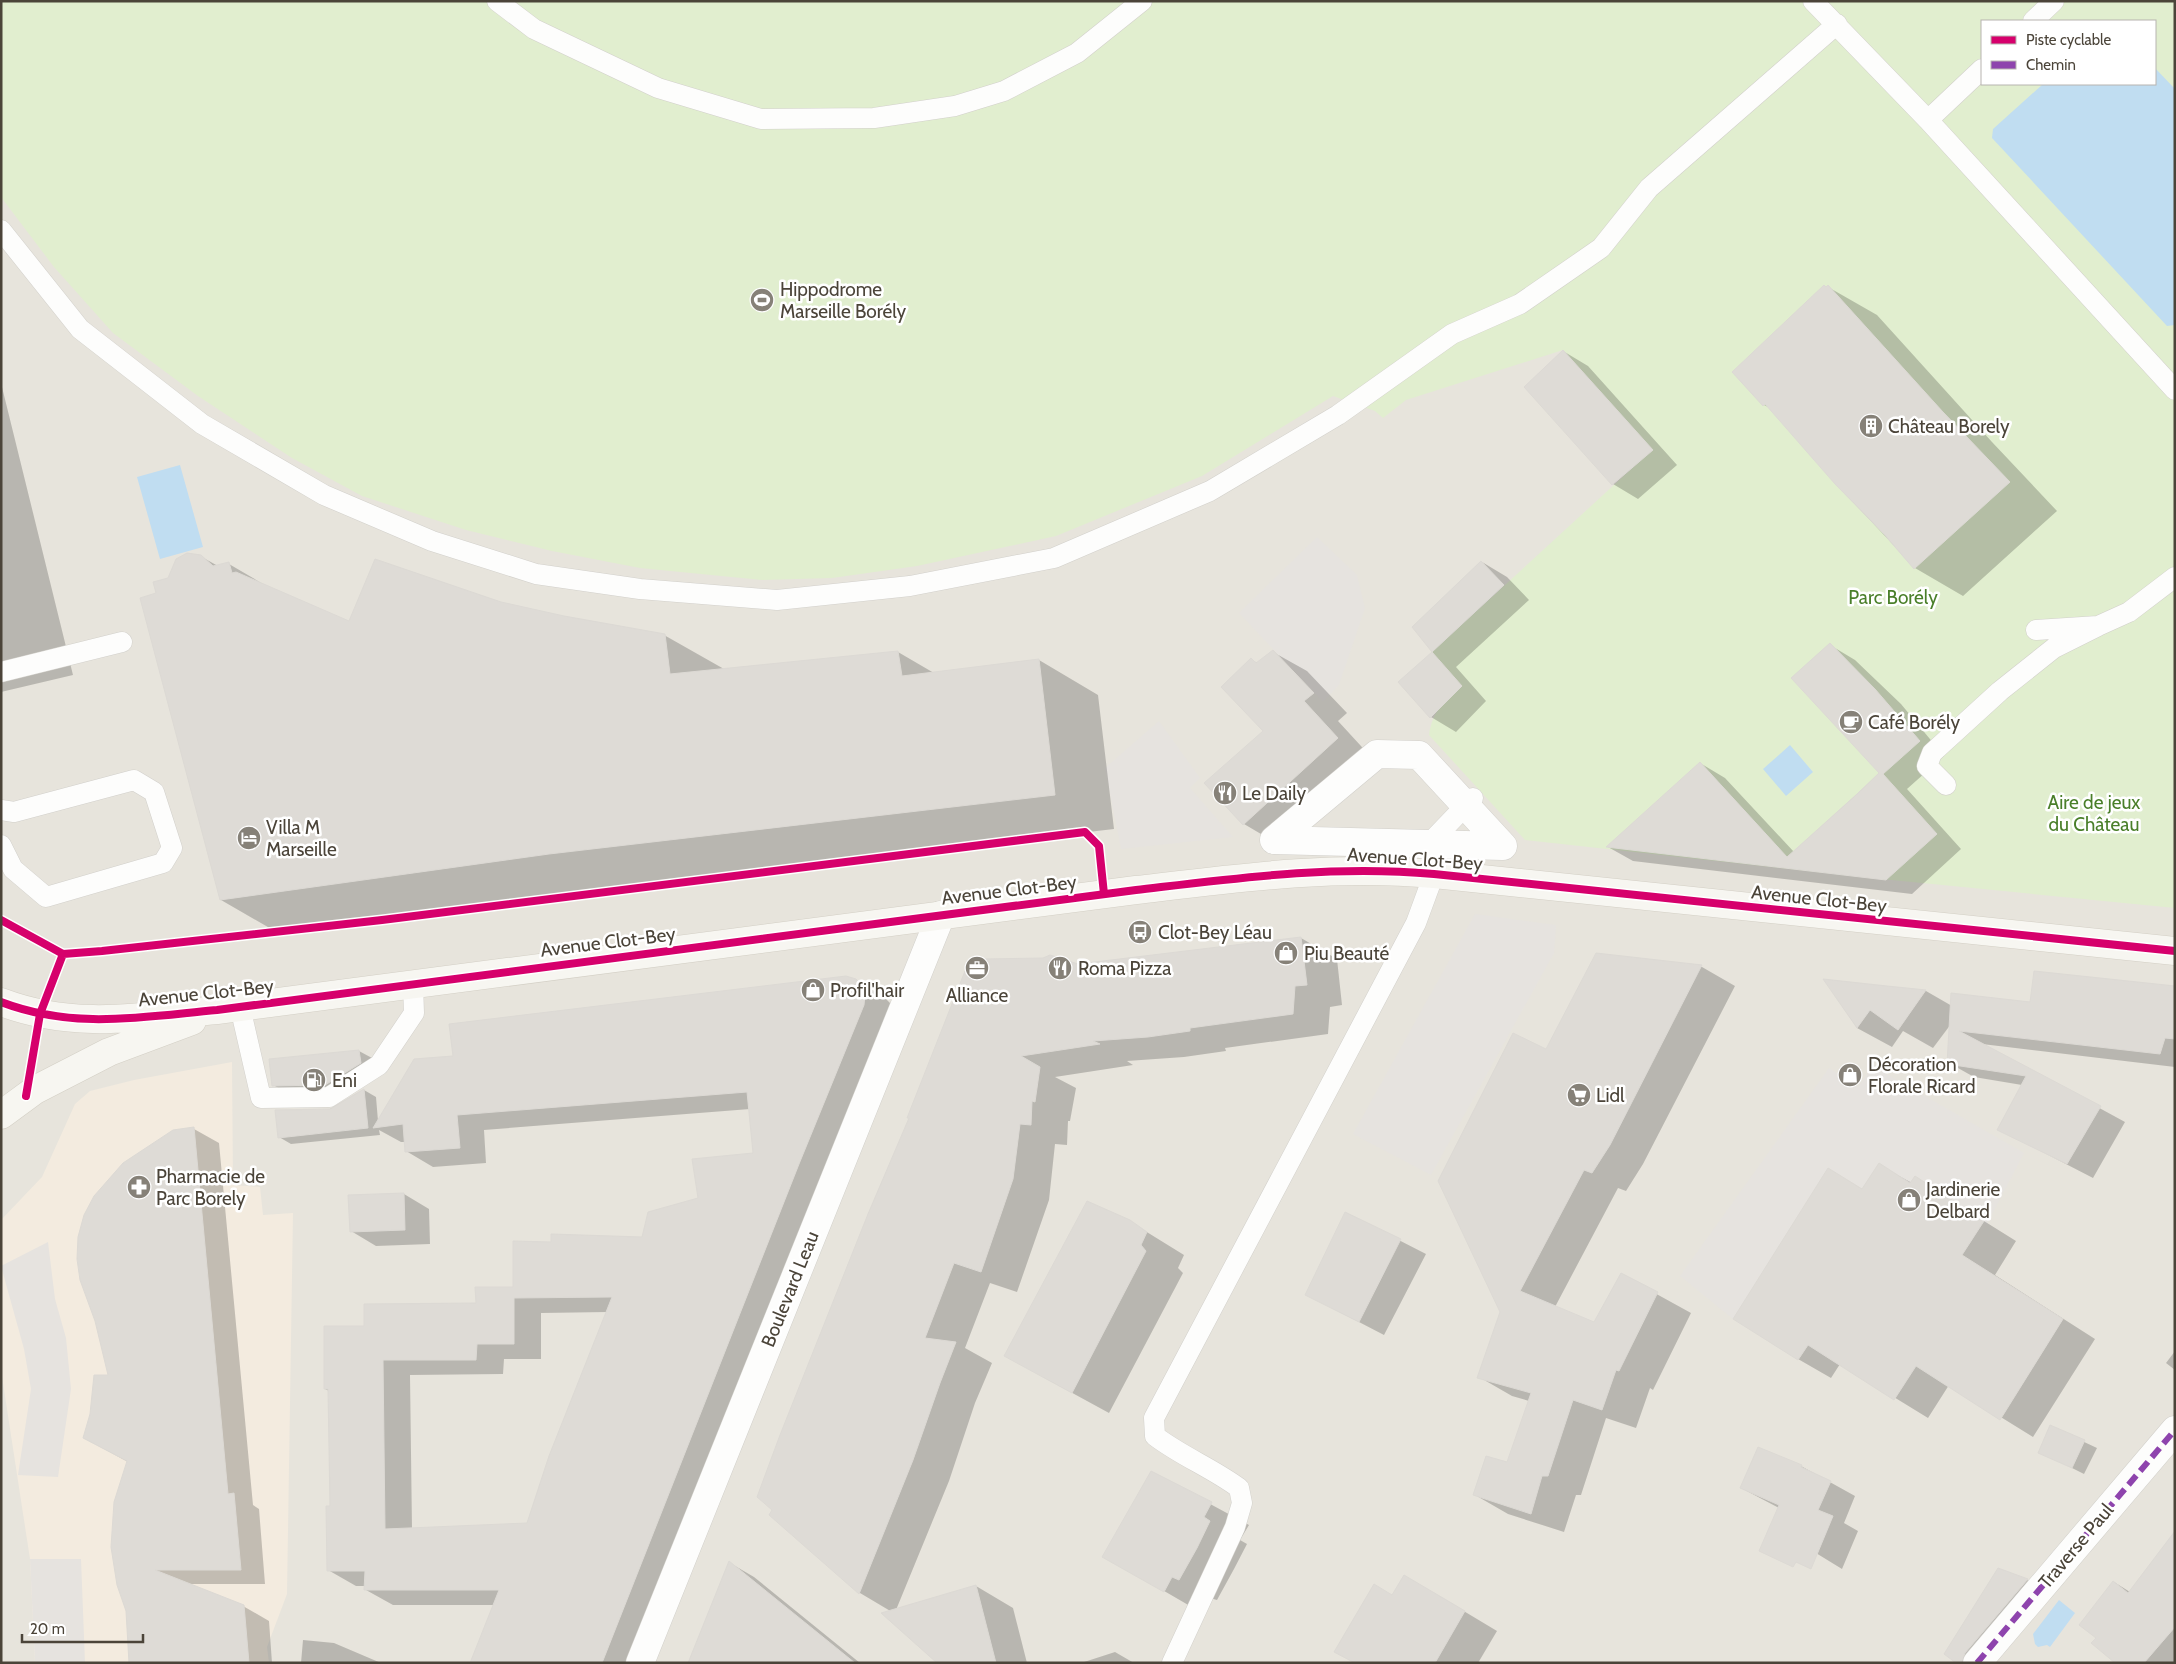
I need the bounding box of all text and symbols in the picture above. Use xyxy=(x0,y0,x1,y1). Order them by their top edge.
legend xyxy=(1981,20,2156,85)
text: Piste cyclable xyxy=(2026,31,2112,49)
text: Chemin xyxy=(2026,56,2076,74)
place label: Hippodrome Marseille Borély xyxy=(780,278,907,323)
sports icon: Hippodrome Marseille Borély xyxy=(749,287,775,313)
building icon: Château Borely xyxy=(1858,413,1884,439)
place label: Château Borely xyxy=(1888,415,2010,438)
park label: Parc Borély xyxy=(1848,586,1938,609)
cafe icon: Café Borély xyxy=(1838,709,1864,735)
place label: Café Borély xyxy=(1868,711,1960,734)
restaurant icon: Le Daily xyxy=(1212,780,1238,806)
place label: Le Daily xyxy=(1242,782,1306,805)
park label: Aire de jeux du Château xyxy=(2048,791,2140,836)
place label: Villa M Marseille xyxy=(266,816,337,861)
hotel icon: Villa M Marseille xyxy=(236,825,262,851)
street label: Avenue Clot-Bey xyxy=(1346,843,1484,875)
street label: Avenue Clot-Bey xyxy=(940,870,1078,910)
street label: Avenue Clot-Bey xyxy=(1750,880,1888,918)
bus stop icon: Clot-Bey Léau xyxy=(1127,919,1153,945)
place label: Clot-Bey Léau xyxy=(1158,921,1272,944)
street label: Avenue Clot-Bey xyxy=(539,922,677,962)
shop icon: Piu Beauté xyxy=(1273,940,1299,966)
place label: Piu Beauté xyxy=(1304,942,1389,965)
office icon: Alliance xyxy=(964,955,990,981)
restaurant icon: Roma Pizza xyxy=(1047,955,1073,981)
place label: Roma Pizza xyxy=(1078,957,1171,980)
street label: Avenue Clot-Bey xyxy=(137,974,275,1012)
shop icon: Profil'hair xyxy=(800,977,826,1003)
place label: Profil'hair xyxy=(830,979,904,1002)
place label: Alliance xyxy=(946,984,1009,1007)
place label: Décoration Florale Ricard xyxy=(1868,1053,1976,1098)
shop icon: Décoration Florale Ricard xyxy=(1837,1062,1863,1088)
fuel station icon: Eni xyxy=(301,1067,327,1093)
place label: Eni xyxy=(332,1069,357,1092)
supermarket icon: Lidl xyxy=(1566,1082,1592,1108)
place label: Lidl xyxy=(1596,1084,1625,1107)
place label: Pharmacie de Parc Borely xyxy=(156,1165,265,1210)
pharmacy icon: Pharmacie de Parc Borely xyxy=(126,1174,152,1200)
place label: Jardinerie Delbard xyxy=(1925,1178,2000,1223)
shop icon: Jardinerie Delbard xyxy=(1896,1187,1922,1213)
street label: Boulevard Leau xyxy=(756,1228,824,1350)
street label: Traverse Paul xyxy=(2034,1498,2119,1593)
scale bar xyxy=(22,1612,144,1644)
text: 20 m xyxy=(30,1620,65,1638)

